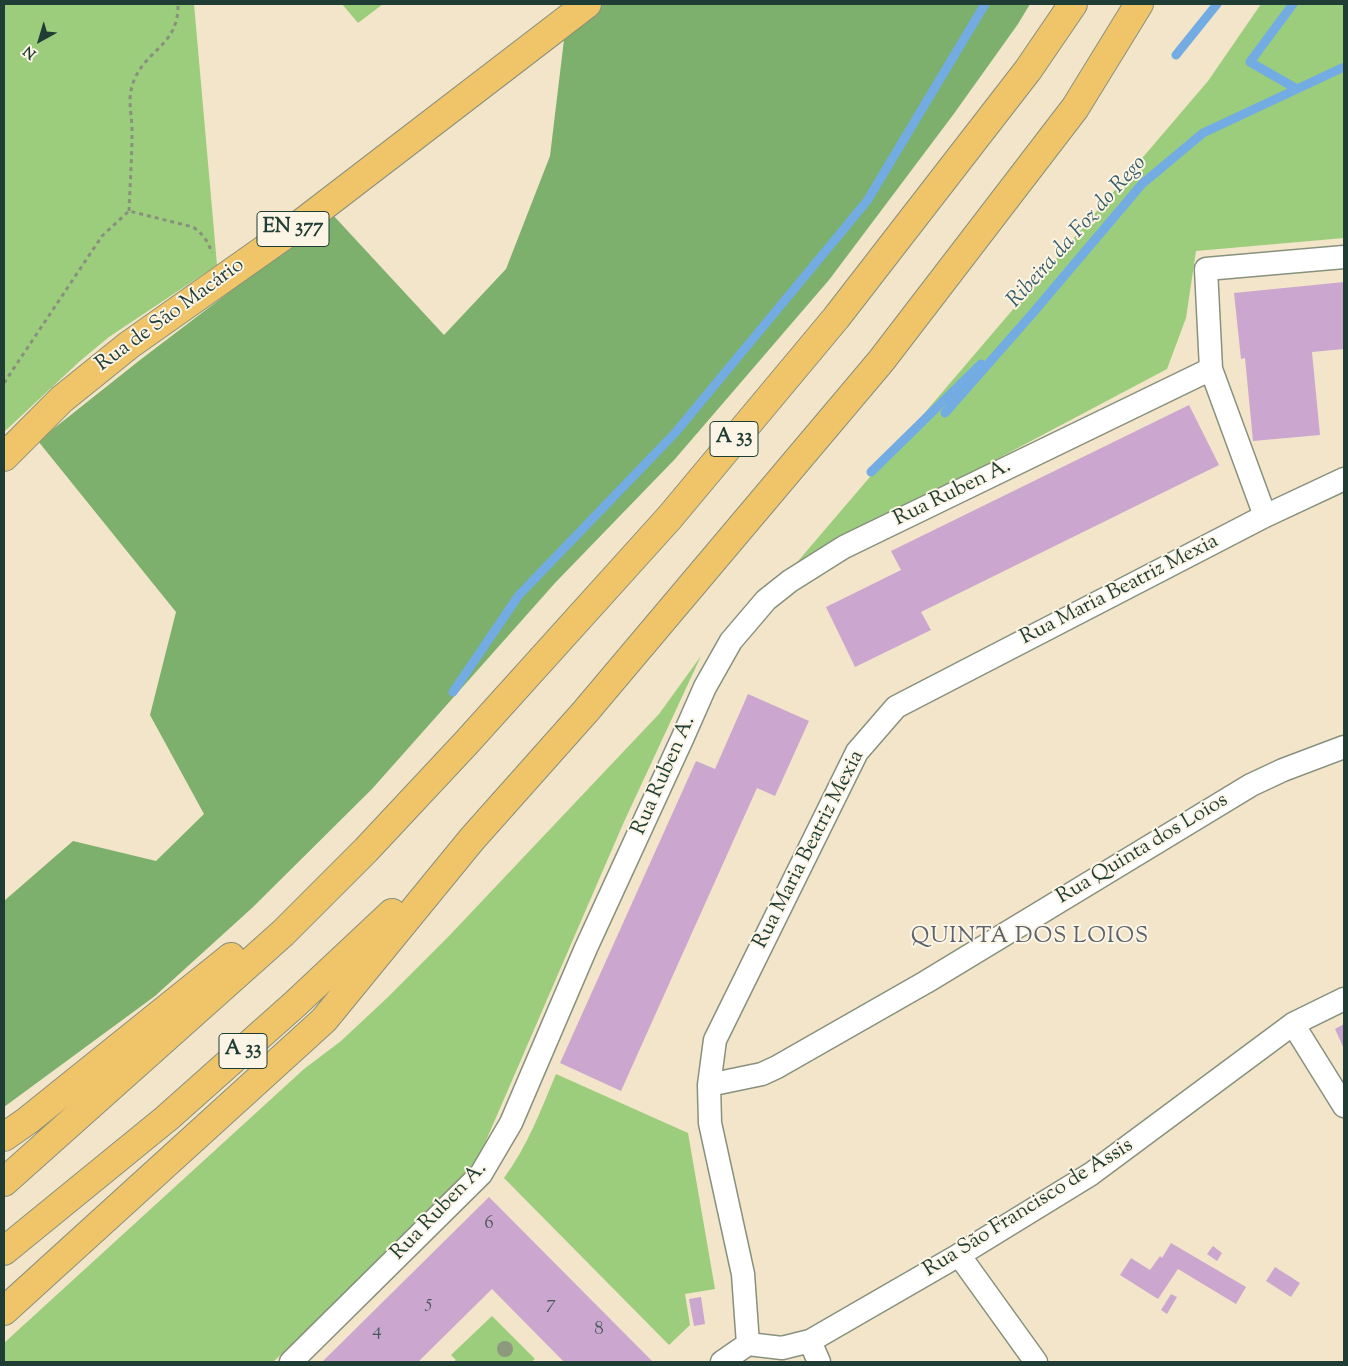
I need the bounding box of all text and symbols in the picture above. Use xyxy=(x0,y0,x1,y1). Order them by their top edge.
north arrow xyxy=(15,15,65,65)
text: N xyxy=(20,40,41,63)
water label: Ribeira da Foz do Rego xyxy=(1003,152,1153,314)
road number: EN 377 xyxy=(257,212,329,246)
street label: Rua de São Macário xyxy=(92,254,250,378)
road number: A 33 xyxy=(710,422,758,456)
street label: Rua Ruben A. xyxy=(890,455,1016,533)
street label: Rua Maria Beatriz Mexia xyxy=(1017,530,1223,652)
street label: Rua Ruben A. xyxy=(628,713,702,839)
street label: Rua Maria Beatriz Mexia xyxy=(749,747,871,953)
street label: Rua Quinta dos Loios xyxy=(1053,789,1233,911)
district label: QUINTA DOS LOIOS xyxy=(909,925,1151,951)
road number: A 33 xyxy=(219,1034,267,1068)
street label: Rua São Francisco de Assis xyxy=(919,1134,1139,1284)
street label: Rua Ruben A. xyxy=(387,1157,493,1267)
house number: 6 xyxy=(484,1214,494,1236)
house number: 5 xyxy=(426,1293,432,1315)
house number: 7 xyxy=(546,1294,556,1316)
house number: 8 xyxy=(594,1320,604,1342)
house number: 4 xyxy=(372,1321,382,1343)

